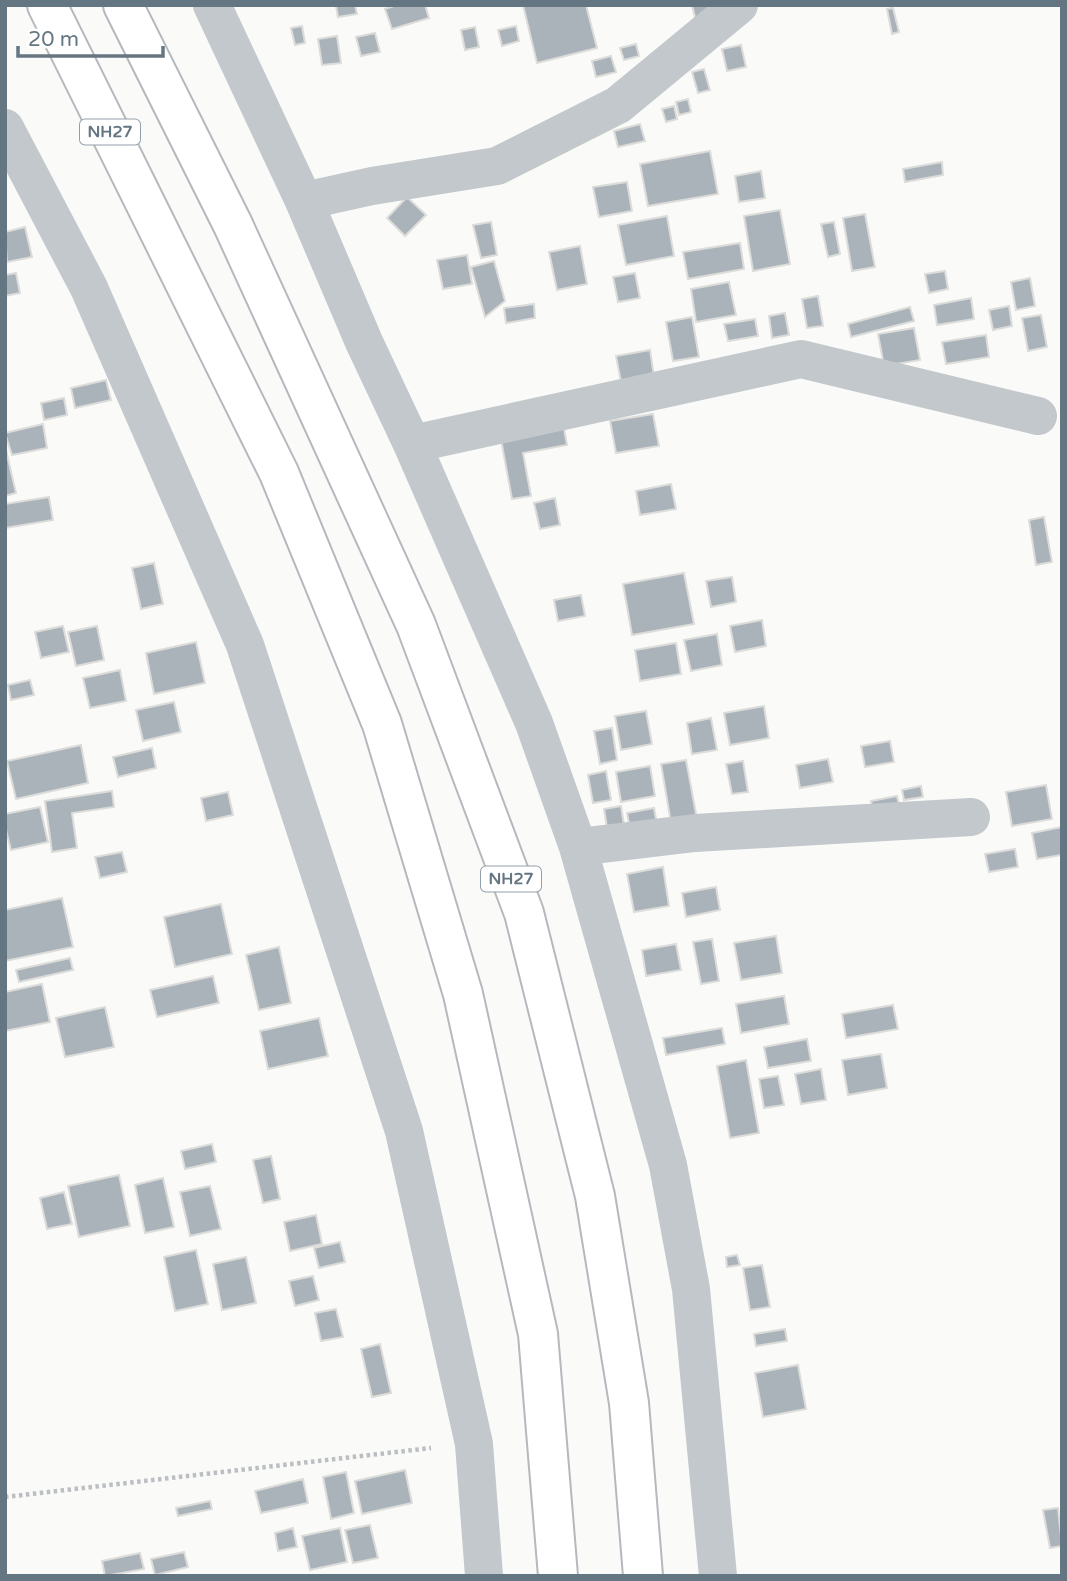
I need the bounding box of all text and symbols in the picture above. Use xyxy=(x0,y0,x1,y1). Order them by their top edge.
scale bar xyxy=(18,14,163,58)
text: 20 m xyxy=(28,27,79,52)
road number: NH27 xyxy=(80,120,140,144)
road number: NH27 xyxy=(481,866,541,892)

